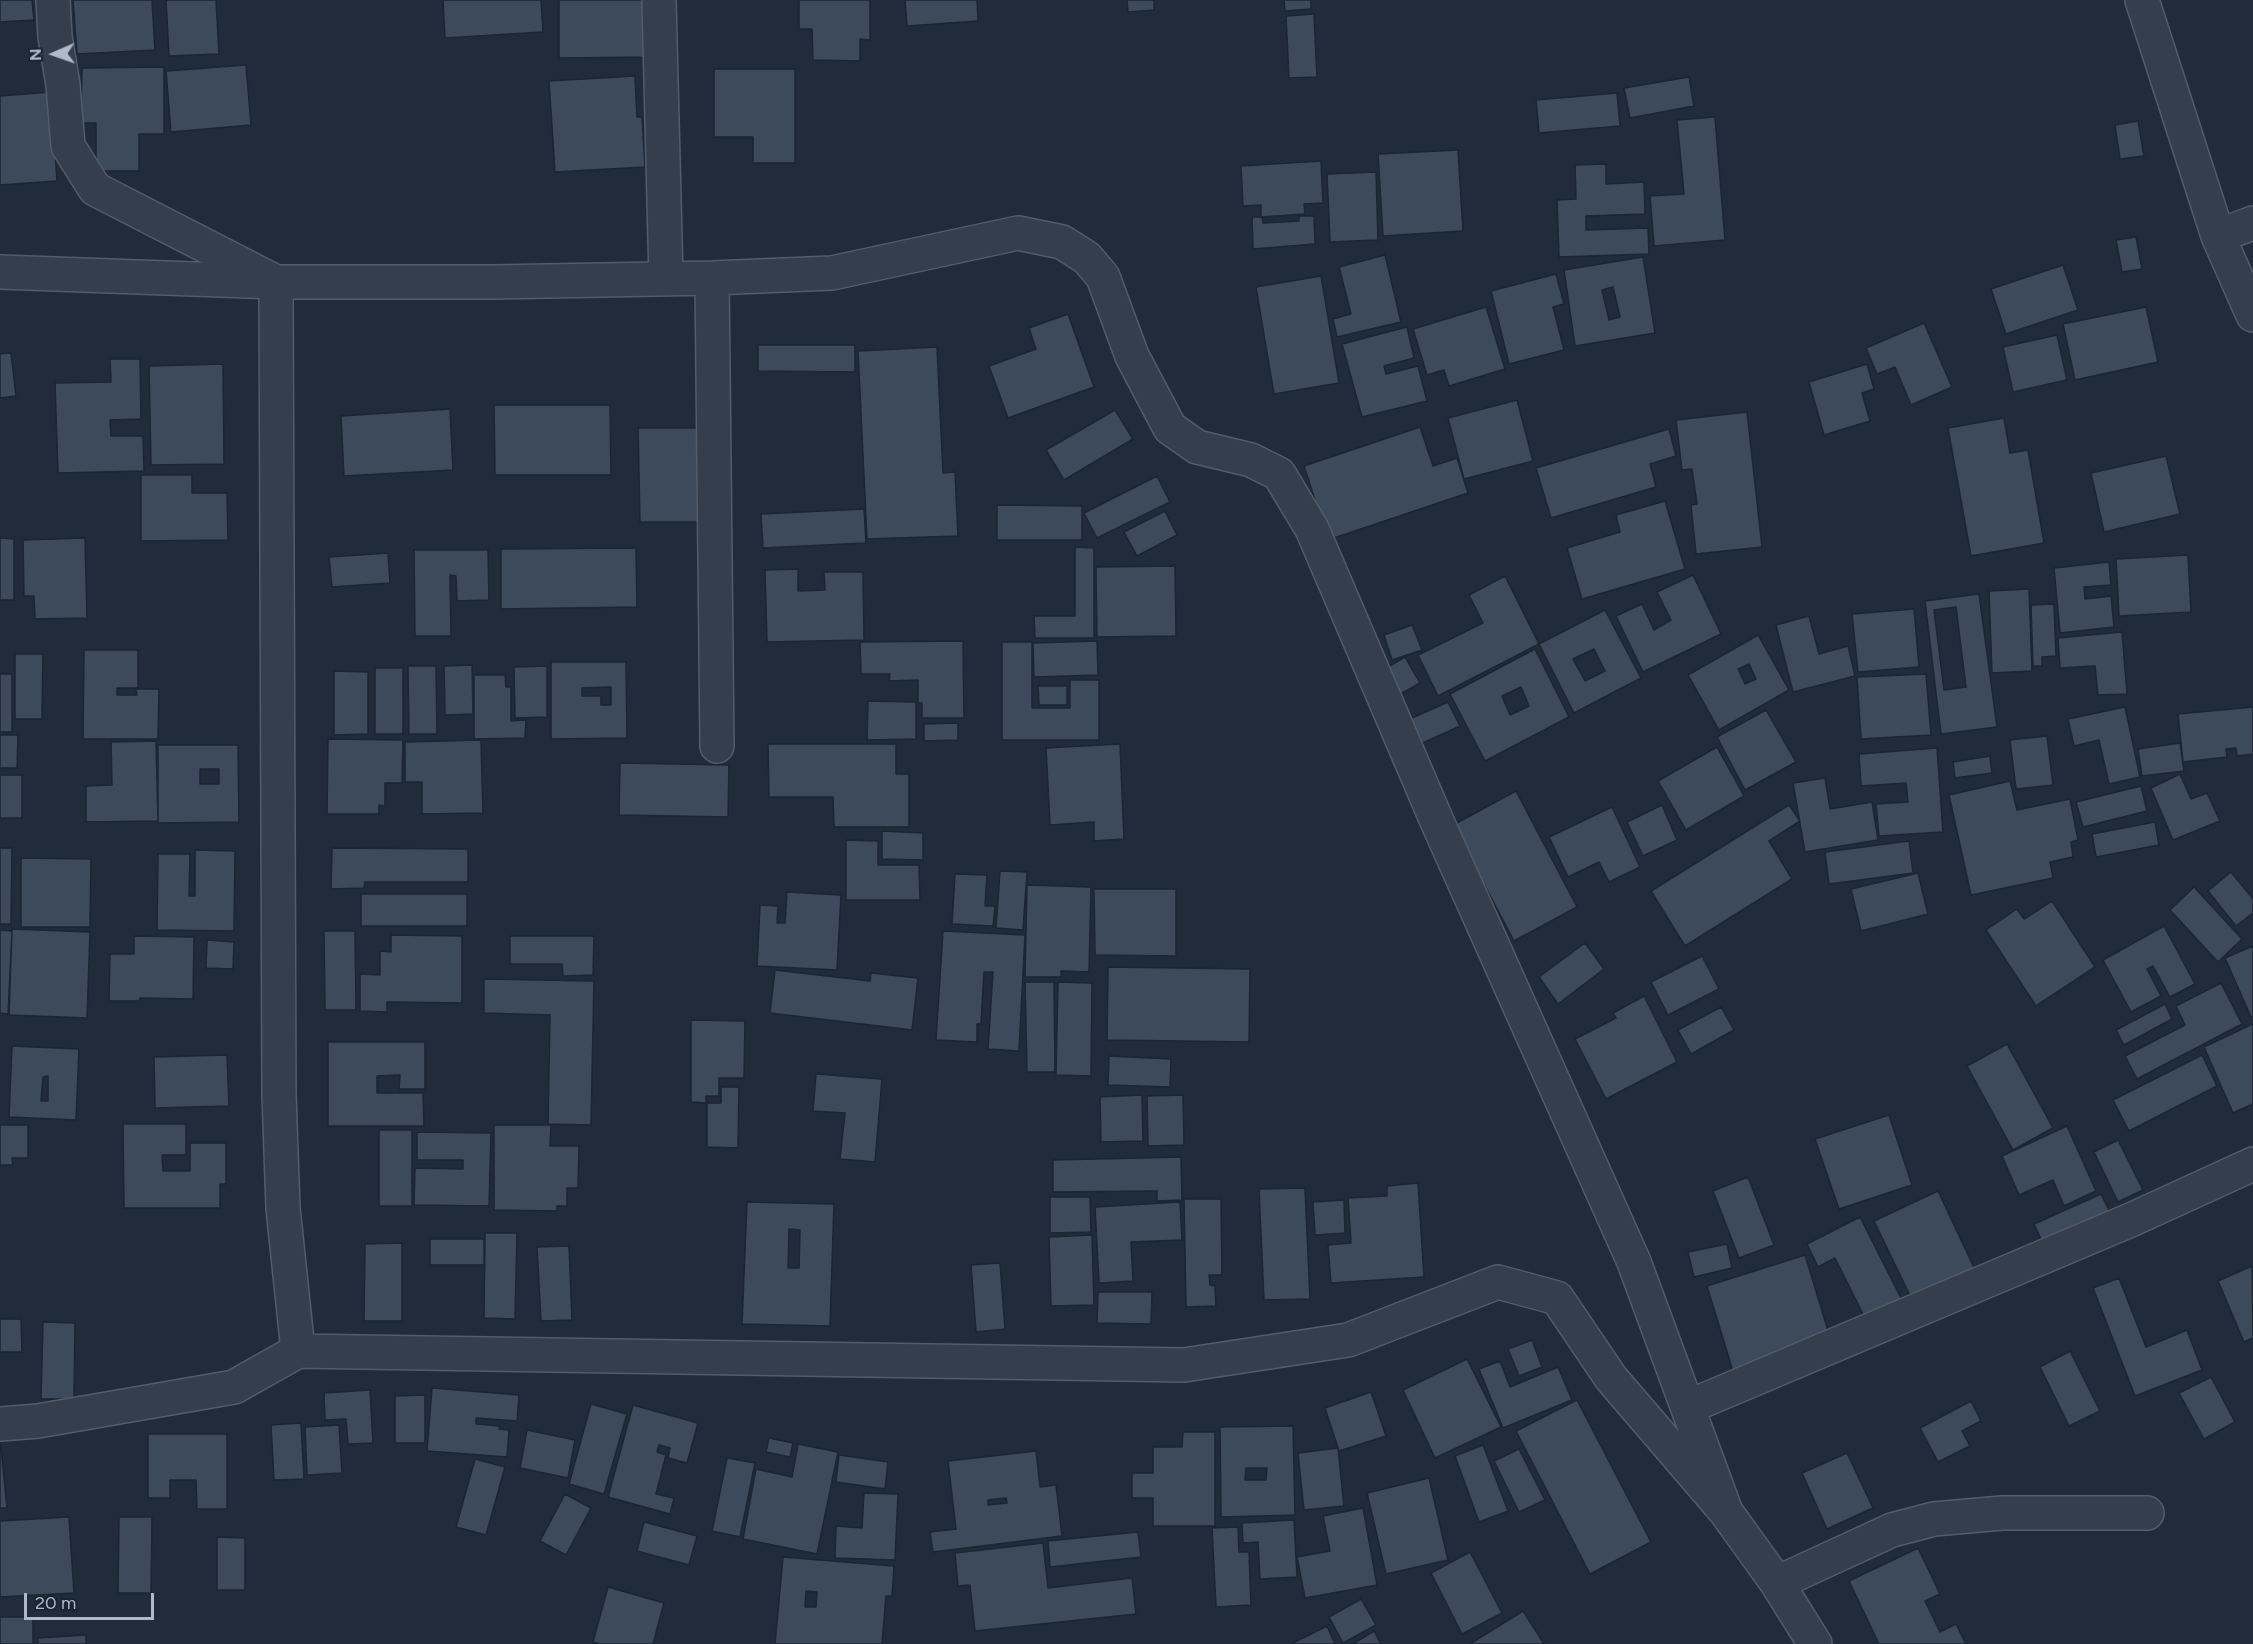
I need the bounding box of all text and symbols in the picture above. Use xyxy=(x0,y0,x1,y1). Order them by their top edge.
north arrow xyxy=(24,24,84,84)
text: N xyxy=(26,48,45,61)
scale bar xyxy=(27,1581,158,1619)
text: 20 m xyxy=(35,1592,76,1614)

